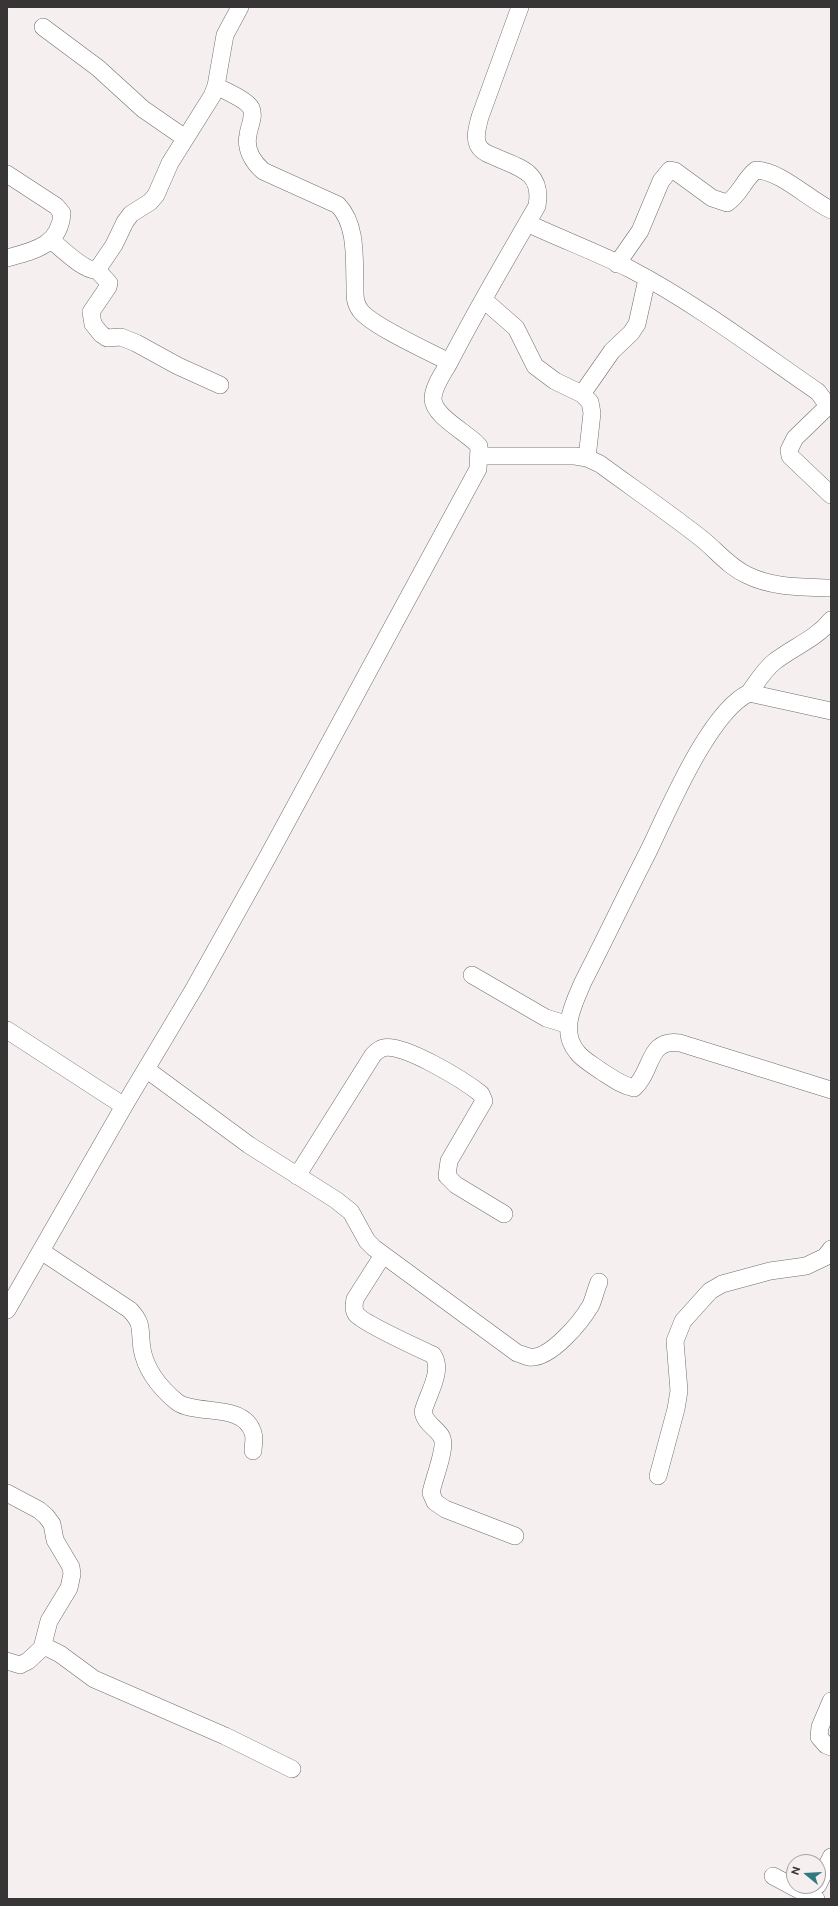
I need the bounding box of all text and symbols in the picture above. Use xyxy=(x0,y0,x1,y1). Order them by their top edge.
north arrow xyxy=(786,1854,826,1894)
text: N xyxy=(789,1865,803,1876)

